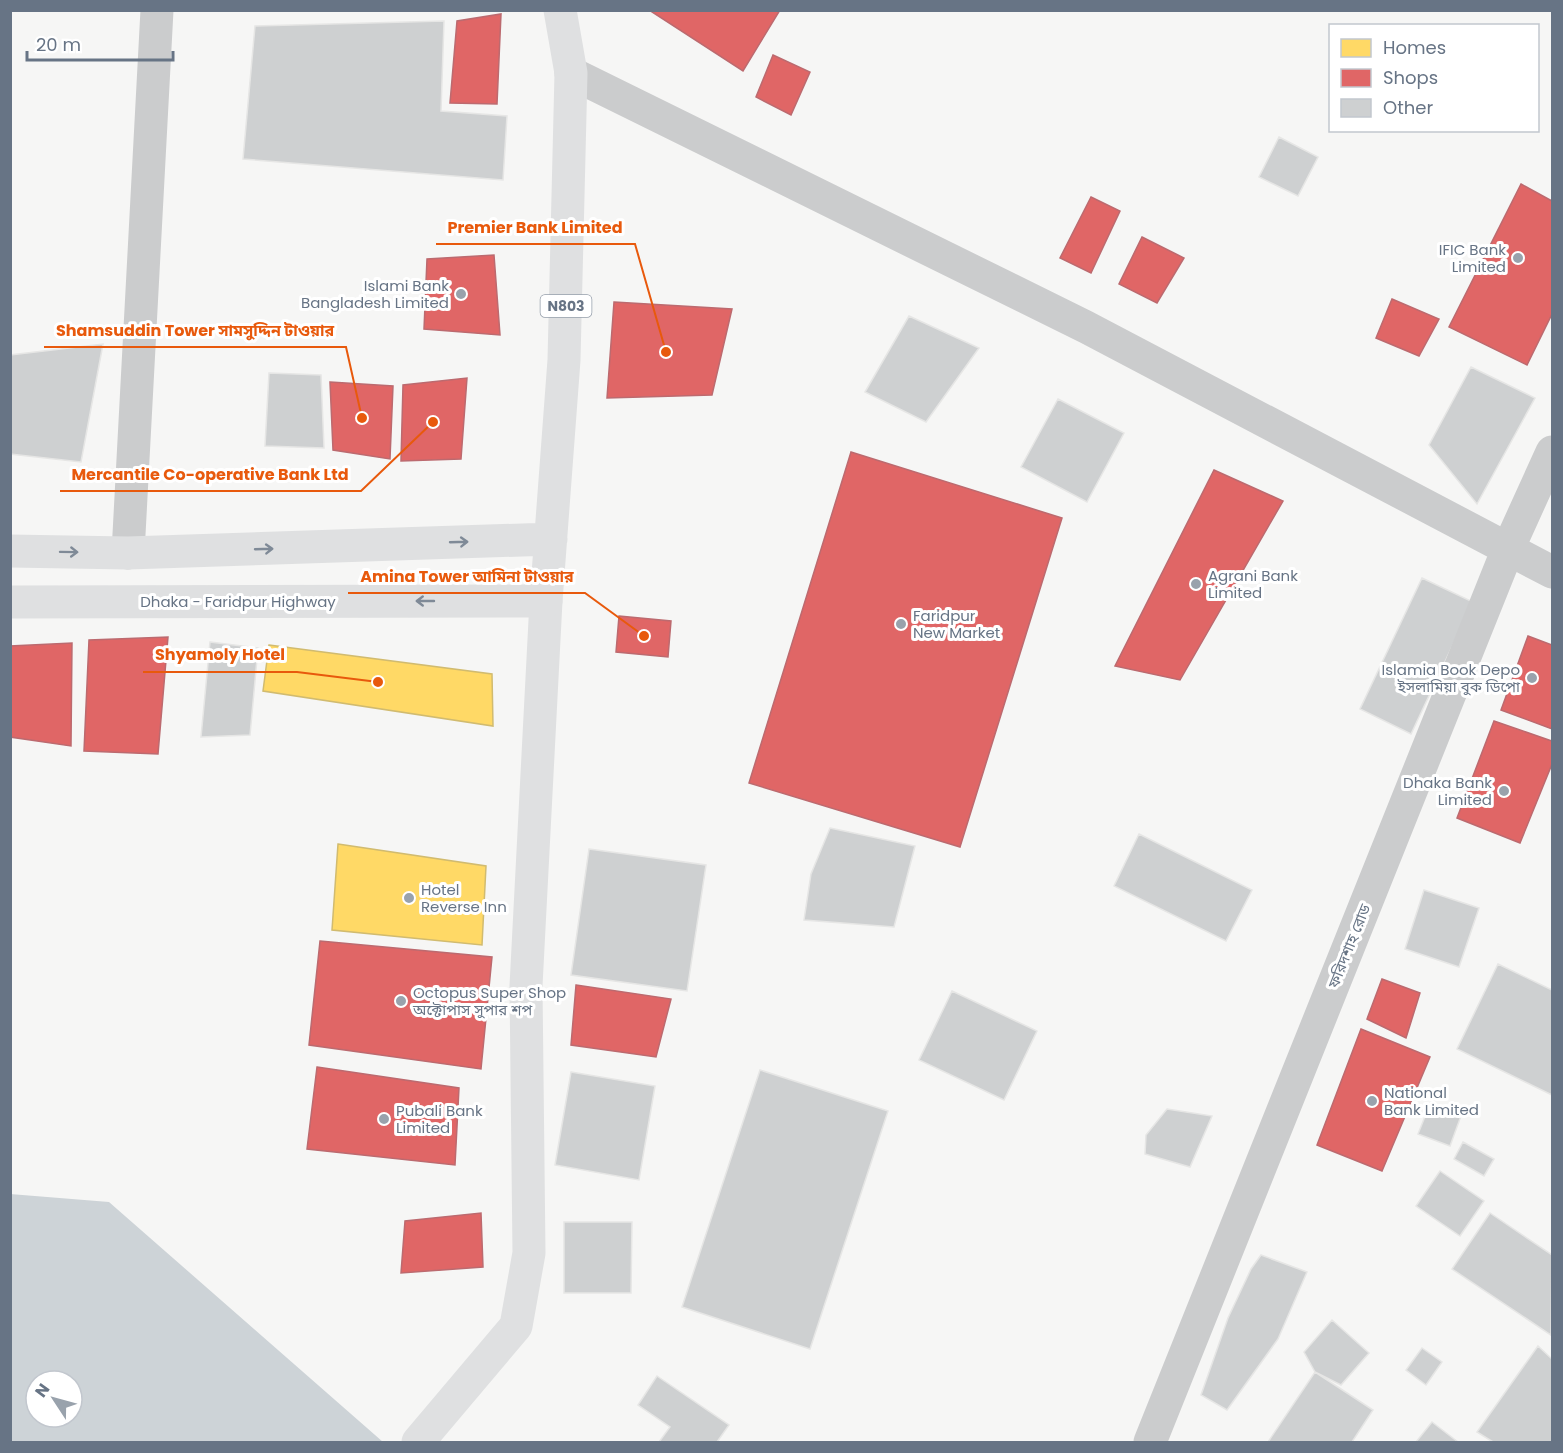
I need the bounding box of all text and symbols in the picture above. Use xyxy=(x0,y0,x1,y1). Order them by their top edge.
scale bar xyxy=(27,24,172,62)
legend xyxy=(1329,24,1539,132)
text: 20 m xyxy=(36,32,81,57)
text: Homes xyxy=(1383,35,1446,60)
text: Shops xyxy=(1383,65,1438,90)
text: Other xyxy=(1383,95,1433,120)
callout: Premier Bank Limited xyxy=(436,210,635,244)
text: Premier Bank Limited xyxy=(447,216,623,239)
place label: IFIC Bank Limited xyxy=(1439,239,1506,277)
marker: IFIC Bank Limited xyxy=(1511,251,1525,265)
place label: Islami Bank Bangladesh Limited xyxy=(301,275,449,313)
marker: Islami Bank Bangladesh Limited xyxy=(454,287,468,301)
road number: N803 xyxy=(540,295,592,317)
callout: Shamsuddin Tower সামসুদ্দিন টাওয়ার xyxy=(44,313,346,347)
text: Shamsuddin Tower সামসুদ্দিন টাওয়ার xyxy=(56,319,334,342)
callout: Mercantile Co-operative Bank Ltd xyxy=(60,457,361,491)
text: Mercantile Co-operative Bank Ltd xyxy=(71,463,349,486)
one-way arrow xyxy=(448,536,468,548)
one-way arrow xyxy=(253,543,273,554)
one-way arrow xyxy=(58,546,78,558)
callout: Amina Tower আমিনা টাওয়ার xyxy=(348,559,585,593)
text: Amina Tower আমিনা টাওয়ার xyxy=(360,565,574,588)
place label: Agrani Bank Limited xyxy=(1208,565,1298,603)
marker: Agrani Bank Limited xyxy=(1189,577,1203,591)
street label: Dhaka - Faridpur Highway xyxy=(140,591,336,612)
one-way arrow xyxy=(415,595,435,607)
place label: Faridpur New Market xyxy=(913,605,1000,643)
marker: Faridpur New Market xyxy=(894,617,908,631)
callout: Shyamoly Hotel xyxy=(143,638,297,672)
text: Shyamoly Hotel xyxy=(155,643,285,666)
place label: Islamia Book Depo ইসলামিয়া বুক ডিপো xyxy=(1382,659,1521,697)
marker: Islamia Book Depo ইসলামিয়া বুক ডিপো xyxy=(1525,671,1539,685)
place label: Dhaka Bank Limited xyxy=(1403,772,1492,810)
marker: Dhaka Bank Limited xyxy=(1497,784,1511,798)
place label: Hotel Reverse Inn xyxy=(421,879,507,917)
marker: Hotel Reverse Inn xyxy=(402,891,416,905)
street label: ফরিদশাহ রোড xyxy=(1322,901,1376,992)
place label: Octopus Super Shop অক্টোপাস সুপার শপ xyxy=(412,982,566,1020)
marker: Octopus Super Shop অক্টোপাস সুপার শপ xyxy=(394,994,408,1008)
place label: National Bank Limited xyxy=(1384,1082,1479,1120)
marker: National Bank Limited xyxy=(1365,1094,1379,1108)
place label: Pubali Bank Limited xyxy=(396,1100,483,1138)
marker: Pubali Bank Limited xyxy=(377,1112,391,1126)
north arrow xyxy=(24,1369,84,1429)
text: N xyxy=(29,1379,55,1402)

